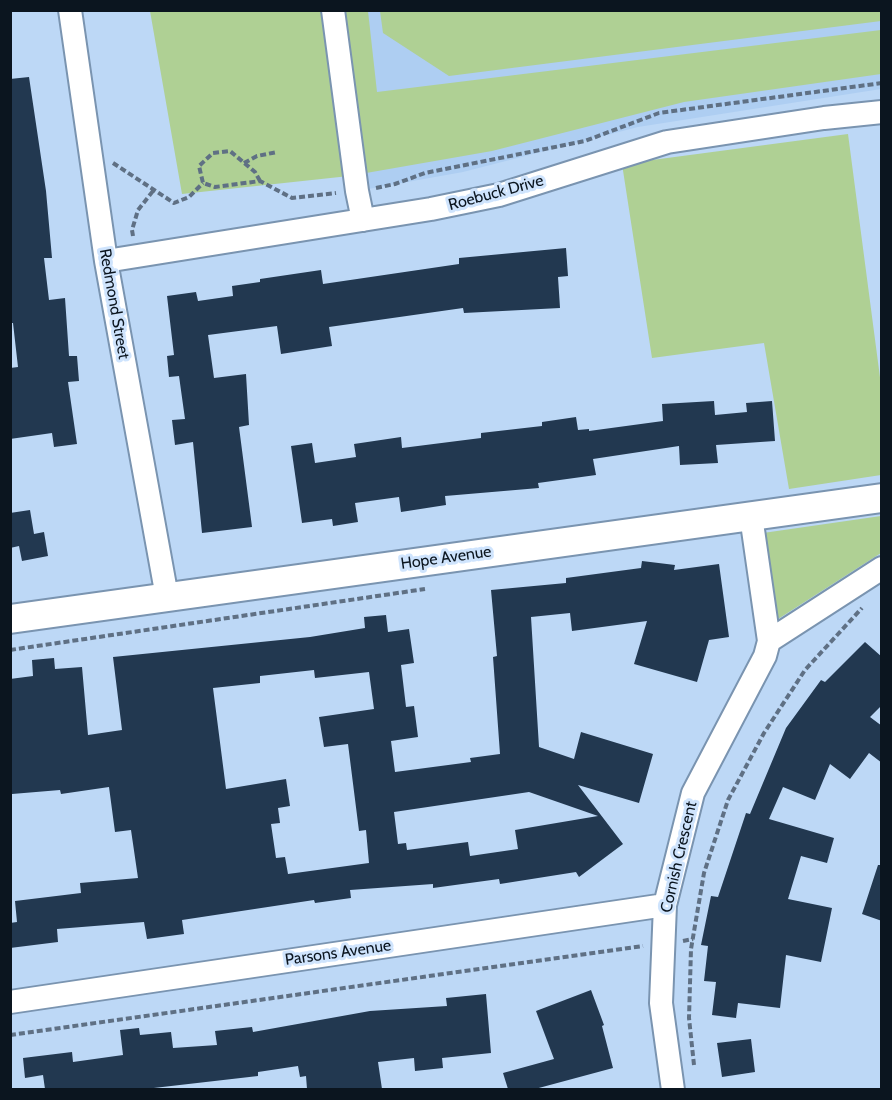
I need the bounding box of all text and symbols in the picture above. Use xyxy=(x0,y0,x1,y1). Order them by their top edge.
street label: Roebuck Drive xyxy=(446,171,546,215)
street label: Redmond Street xyxy=(95,247,133,361)
street label: Hope Avenue xyxy=(399,542,493,574)
street label: Cornish Crescent xyxy=(657,799,701,915)
street label: Parsons Avenue xyxy=(284,936,392,970)

